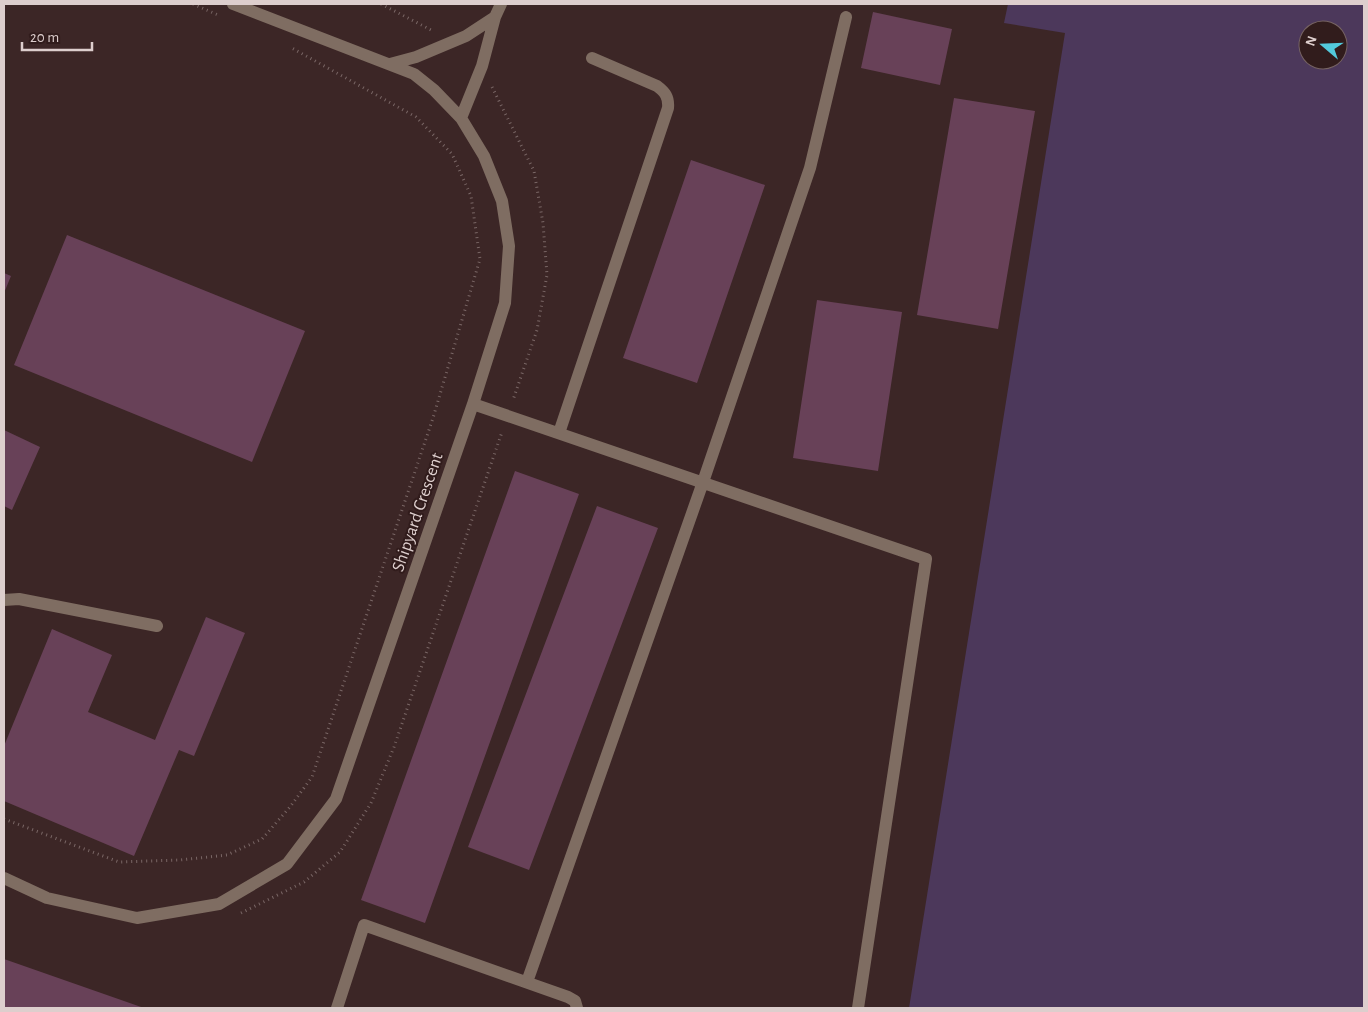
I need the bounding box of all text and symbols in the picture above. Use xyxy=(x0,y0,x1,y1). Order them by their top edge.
scale bar xyxy=(22,20,92,52)
north arrow xyxy=(1298,20,1348,70)
text: 20 m xyxy=(30,30,59,45)
text: N xyxy=(1303,34,1320,48)
street label: Shipyard Crescent xyxy=(389,450,447,574)

